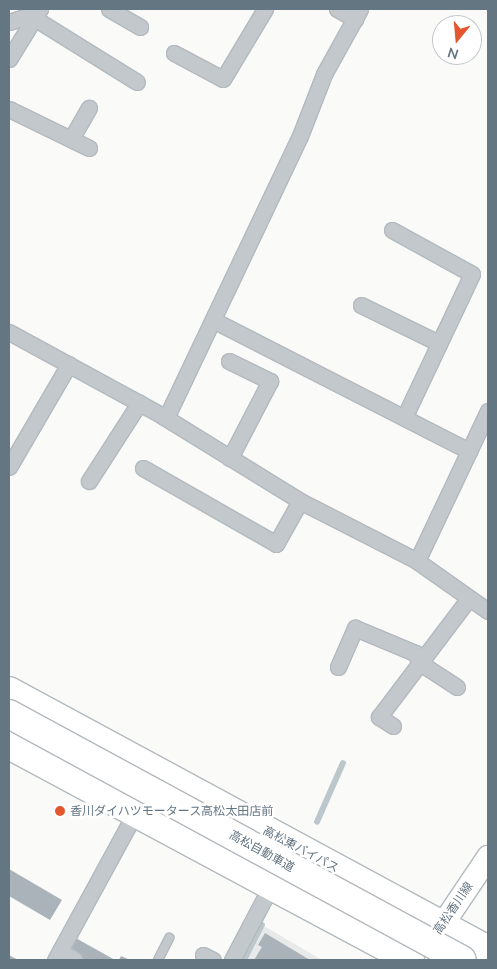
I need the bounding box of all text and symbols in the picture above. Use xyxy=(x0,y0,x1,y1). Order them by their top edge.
north arrow xyxy=(432,15,482,65)
text: N xyxy=(445,43,461,64)
place label: 香川ダイハツモータース高松太田店前 xyxy=(70,804,274,818)
marker: 香川ダイハツモータース高松太田店前 xyxy=(54,805,66,817)
street label: 高松東バイパス xyxy=(261,823,341,875)
street label: 高松自動車道 xyxy=(227,827,297,875)
street label: 高松香川線 xyxy=(430,879,476,937)

